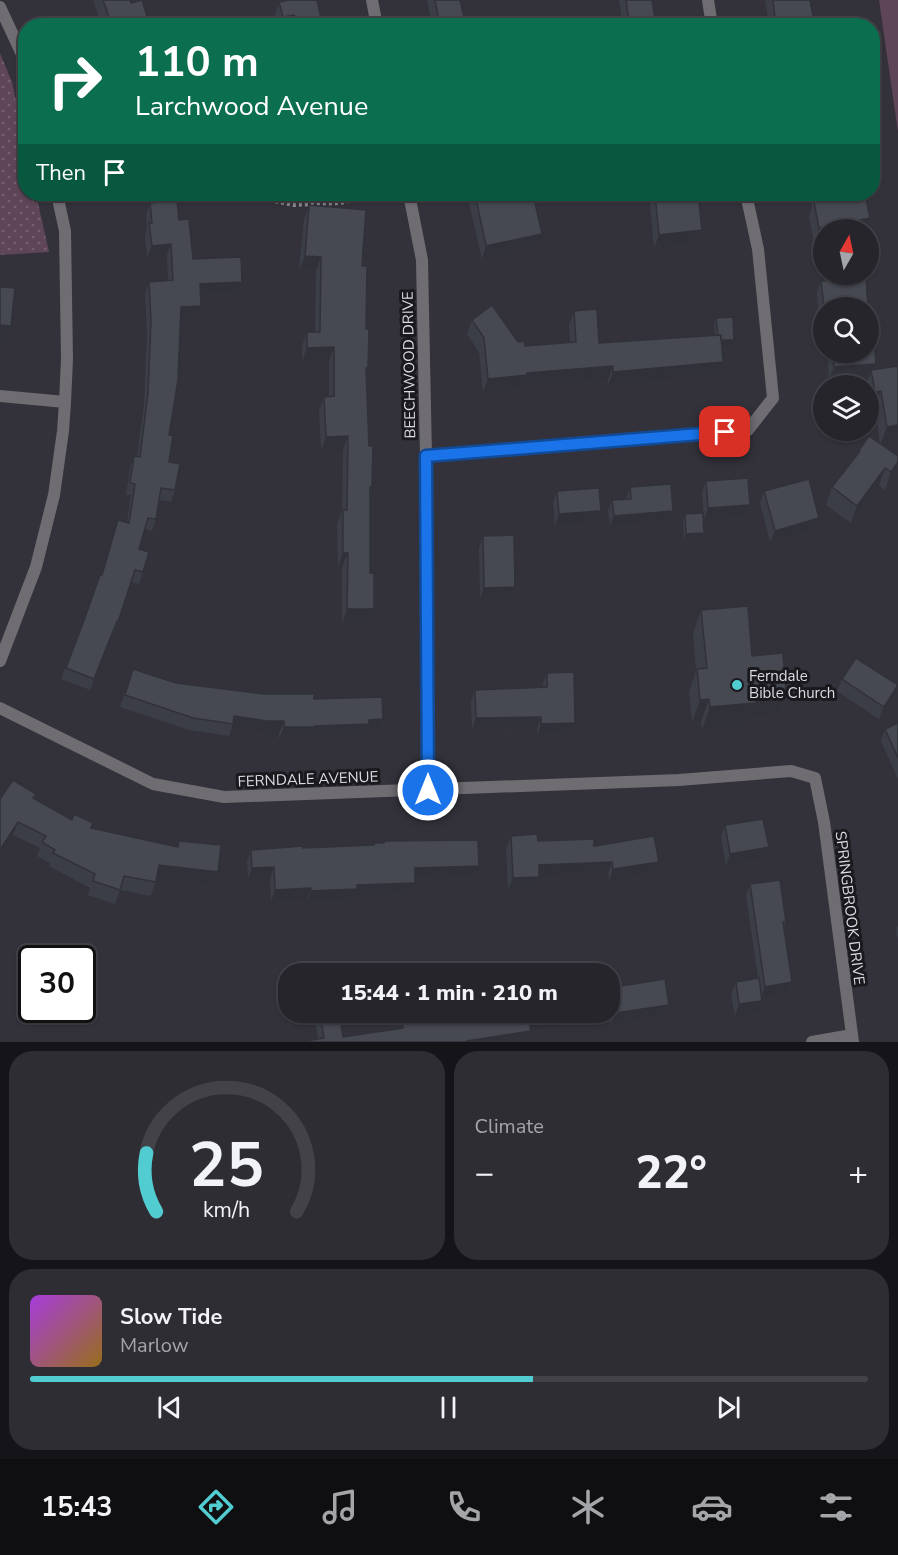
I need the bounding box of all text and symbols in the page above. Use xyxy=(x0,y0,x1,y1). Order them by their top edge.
text: 110 m xyxy=(135,34,259,91)
icon: right xyxy=(36,42,114,120)
text: Larchwood Avenue xyxy=(135,88,368,125)
icon: arrive xyxy=(98,156,131,189)
text: Then xyxy=(36,158,86,188)
north arrow xyxy=(813,219,879,285)
map controls xyxy=(813,219,879,441)
street label: BEECHWOOD DRIVE xyxy=(398,291,420,439)
button: search xyxy=(813,297,879,363)
button: layers xyxy=(813,375,879,441)
pin xyxy=(699,406,750,457)
icon: arrive xyxy=(708,415,741,448)
place label: Ferndale Bible Church xyxy=(749,666,835,703)
marker: Ferndale Bible Church xyxy=(730,678,744,692)
position arrow xyxy=(396,758,460,822)
street label: FERNDALE AVENUE xyxy=(237,767,379,791)
street label: SPRINGBROOK DRIVE xyxy=(831,830,869,986)
speed limit sign: 30 xyxy=(18,945,96,1023)
text: 15:44 · 1 min · 210 m xyxy=(340,978,558,1008)
text: Climate xyxy=(475,1113,544,1140)
text: 25 xyxy=(189,1123,264,1208)
text: 22° xyxy=(636,1143,707,1204)
text: − xyxy=(475,1151,494,1196)
text: + xyxy=(848,1151,868,1196)
text: km/h xyxy=(203,1196,250,1226)
text: Slow Tide xyxy=(120,1302,222,1332)
text: Marlow xyxy=(120,1332,188,1359)
icon: previous xyxy=(153,1391,186,1424)
icon: pause xyxy=(432,1391,465,1424)
icon: next xyxy=(712,1391,745,1424)
icon: directions xyxy=(195,1486,237,1528)
icon: music xyxy=(319,1486,361,1528)
icon: phone xyxy=(443,1486,485,1528)
icon: climate xyxy=(567,1486,609,1528)
icon: car xyxy=(691,1486,733,1528)
icon: filters xyxy=(815,1486,857,1528)
text: 15:43 xyxy=(41,1489,113,1526)

